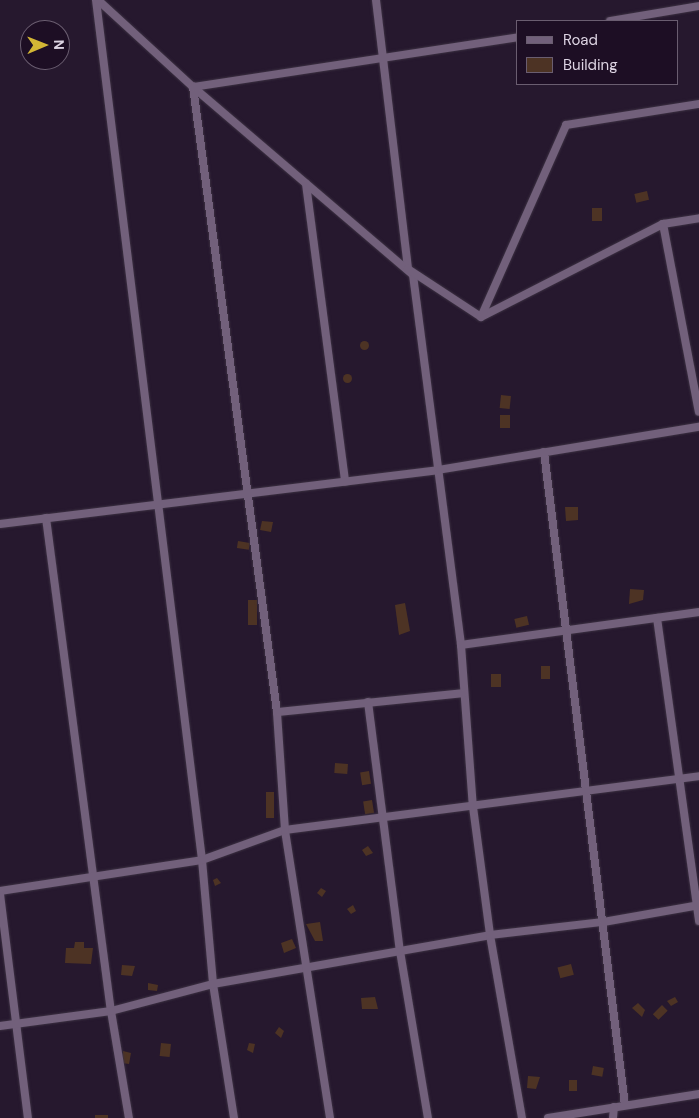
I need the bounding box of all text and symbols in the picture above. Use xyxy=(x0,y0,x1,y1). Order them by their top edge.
north arrow xyxy=(20,20,70,70)
legend xyxy=(516,20,679,85)
text: Road xyxy=(563,30,598,50)
text: N xyxy=(50,39,68,50)
text: Building xyxy=(563,55,618,75)

